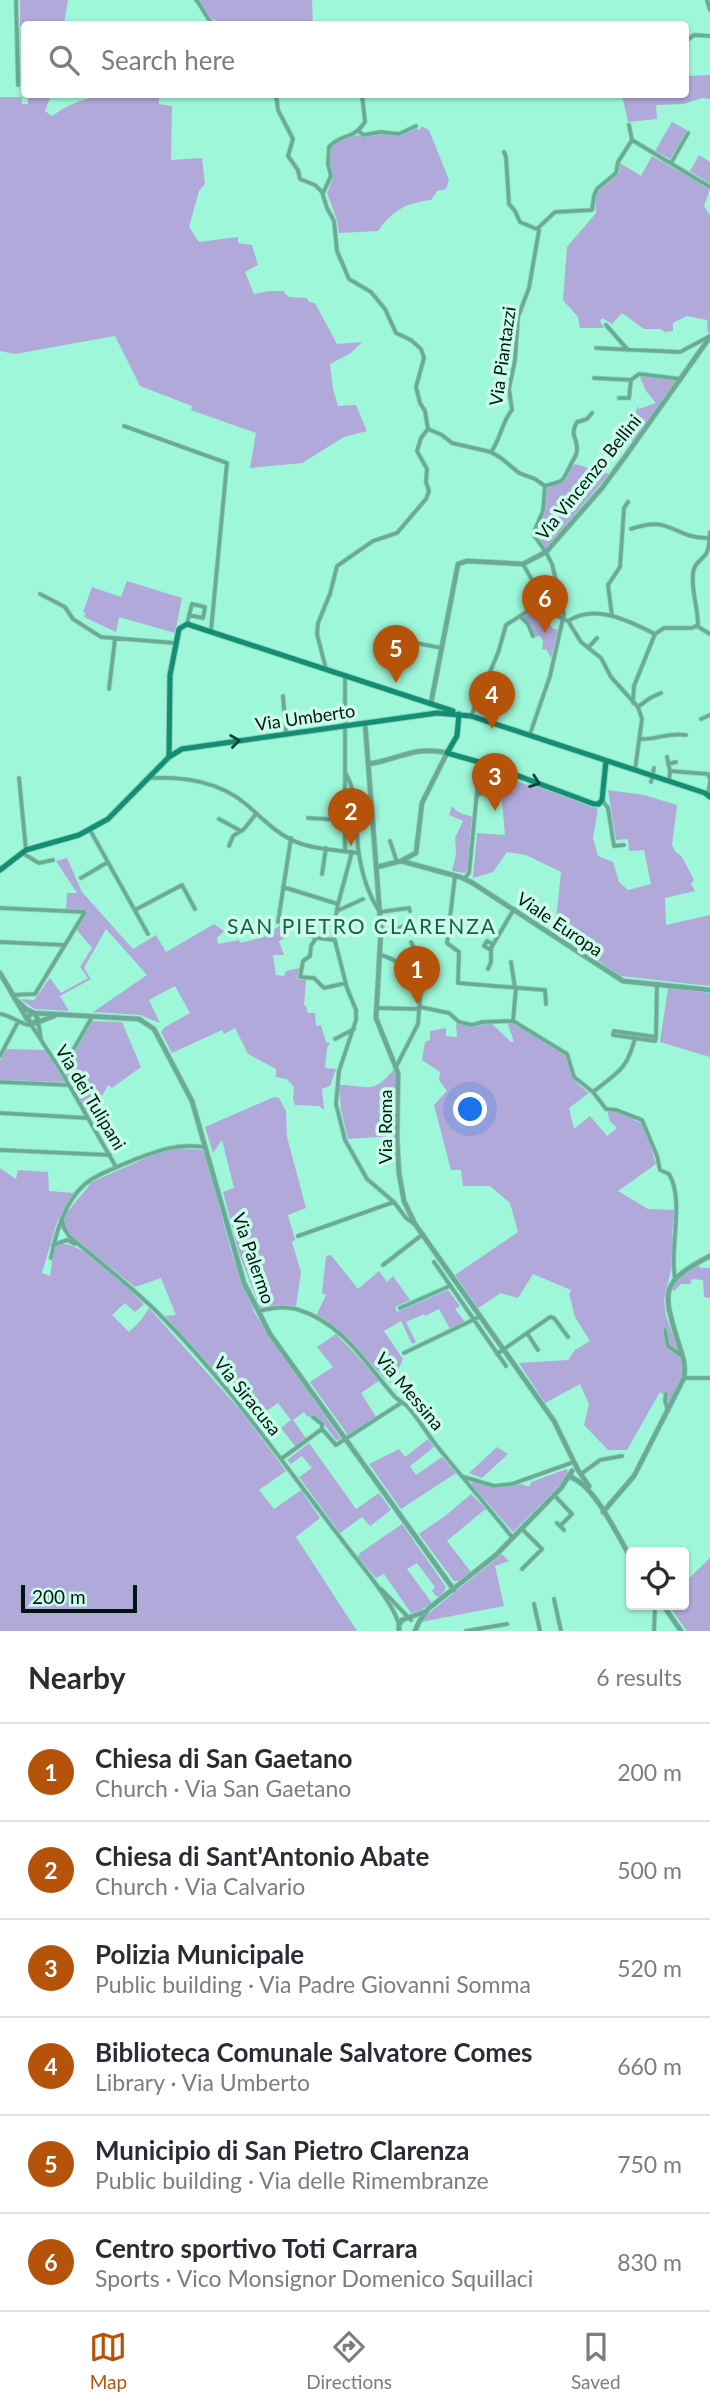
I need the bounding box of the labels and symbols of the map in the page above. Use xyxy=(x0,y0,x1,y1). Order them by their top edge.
street label: Via Piantazzi xyxy=(484,305,520,407)
street label: Via Vincenzo Bellini xyxy=(531,410,645,544)
pin: 6 xyxy=(522,575,568,633)
pin: 5 xyxy=(373,625,419,683)
pin: 4 xyxy=(469,671,515,729)
street label: Via Umberto xyxy=(254,699,356,735)
one-way arrow xyxy=(229,734,241,749)
pin: 3 xyxy=(472,753,518,811)
one-way arrow xyxy=(529,774,541,788)
pin: 2 xyxy=(328,788,374,846)
street label: Viale Europa xyxy=(513,887,607,961)
district label: SAN PIETRO CLARENZA xyxy=(227,913,497,938)
pin: 1 xyxy=(394,946,440,1004)
street label: Via dei Tulipani xyxy=(51,1040,131,1154)
street label: Via Roma xyxy=(374,1090,396,1164)
your location xyxy=(453,1092,487,1126)
street label: Via Palermo xyxy=(228,1210,280,1306)
street label: Via Messina xyxy=(371,1348,449,1434)
street label: Via Siracusa xyxy=(210,1352,286,1440)
scale bar xyxy=(21,1582,136,1614)

